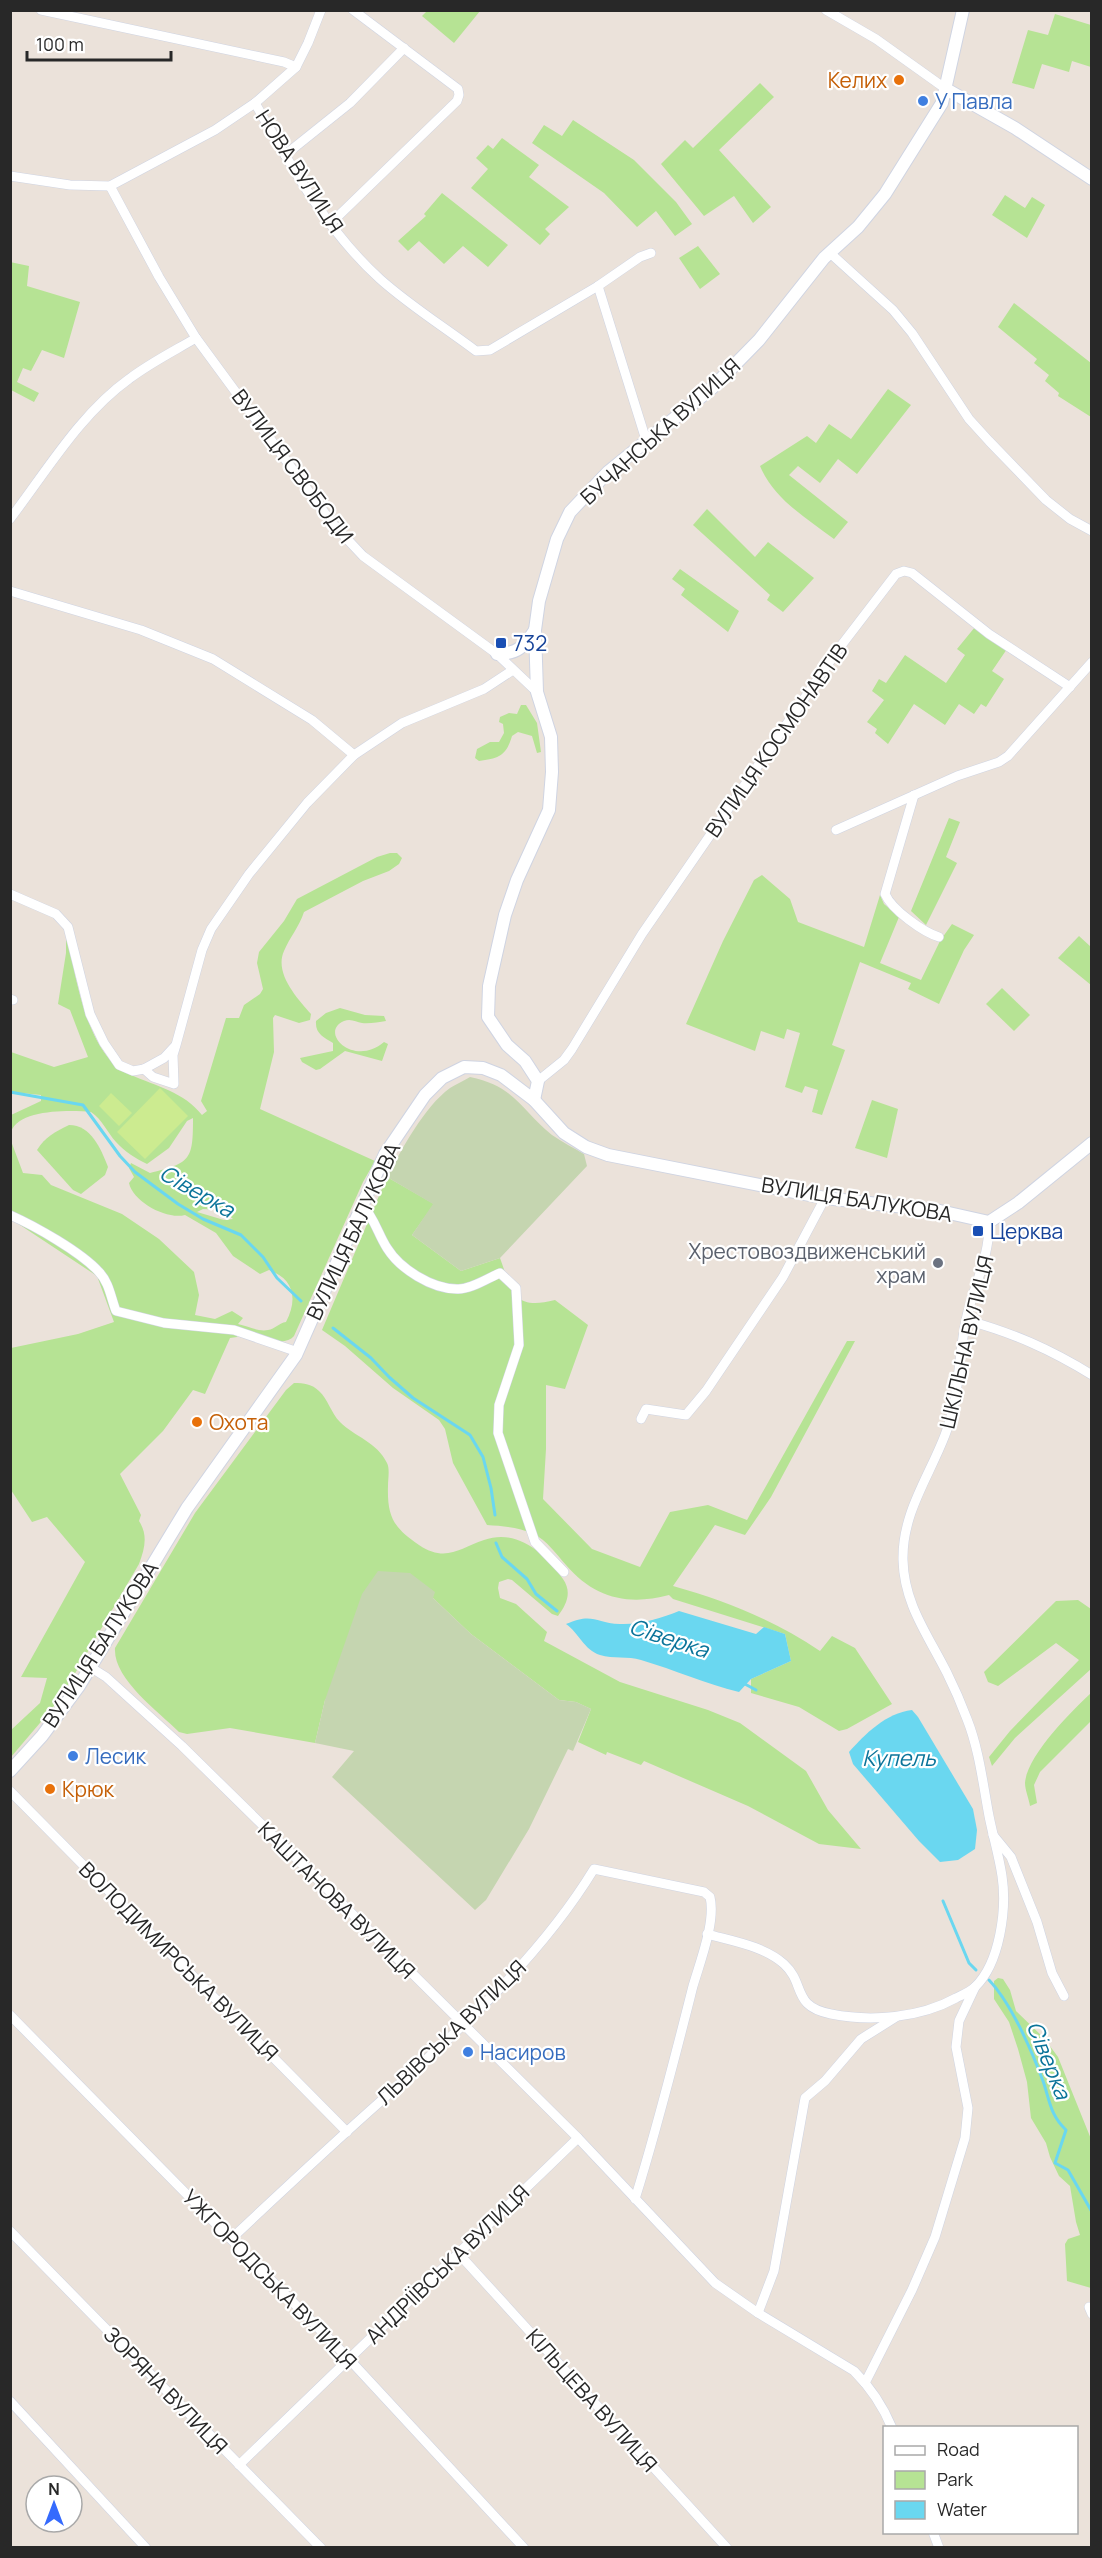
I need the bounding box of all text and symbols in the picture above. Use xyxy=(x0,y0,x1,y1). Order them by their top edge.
scale bar xyxy=(27,24,171,62)
text: 100 m xyxy=(36,32,84,56)
place label: Келих xyxy=(828,66,887,94)
marker: Келих xyxy=(892,73,906,87)
place label: У Павла xyxy=(935,87,1013,115)
marker: У Павла xyxy=(916,94,930,108)
street label: НОВА ВУЛИЦЯ xyxy=(250,104,350,238)
street label: БУЧАНСЬКА ВУЛИЦЯ xyxy=(574,352,746,510)
street label: ВУЛИЦЯ СВОБОДИ xyxy=(226,383,360,549)
place label: 732 xyxy=(513,629,547,657)
marker: 732 xyxy=(494,636,508,650)
street label: ВУЛИЦЯ КОСМОНАВТІВ xyxy=(698,637,854,843)
street label: ВУЛИЦЯ БАЛУКОВА xyxy=(300,1138,406,1324)
water label: Сіверка xyxy=(154,1158,241,1225)
street label: ВУЛИЦЯ БАЛУКОВА xyxy=(760,1170,954,1228)
place label: Церква xyxy=(990,1217,1063,1245)
marker: Церква xyxy=(971,1224,985,1238)
place label: Хрестовоздвиженський храм xyxy=(688,1237,926,1289)
street label: ШКІЛЬНА ВУЛИЦЯ xyxy=(932,1253,1000,1431)
marker: Хрестовоздвиженський храм xyxy=(931,1256,945,1270)
place label: Охота xyxy=(209,1408,268,1436)
marker: Охота xyxy=(190,1415,204,1429)
street label: ВУЛИЦЯ БАЛУКОВА xyxy=(36,1556,164,1732)
water label: Сіверка xyxy=(626,1611,714,1665)
place label: Лесик xyxy=(85,1742,147,1770)
water label: Купель xyxy=(862,1743,937,1773)
marker: Лесик xyxy=(66,1749,80,1763)
place label: Крюк xyxy=(62,1775,115,1803)
marker: Крюк xyxy=(43,1782,57,1796)
street label: КАШТАНОВА ВУЛИЦЯ xyxy=(252,1815,422,1985)
street label: ВОЛОДИМИРСЬКА ВУЛИЦЯ xyxy=(73,1855,285,2067)
street label: ЛЬВІВСЬКА ВУЛИЦЯ xyxy=(370,1953,532,2111)
water label: Сіверка xyxy=(1020,2017,1079,2105)
place label: Насиров xyxy=(480,2038,566,2066)
marker: Насиров xyxy=(461,2045,475,2059)
street label: АНДРІЇВСЬКА ВУЛИЦЯ xyxy=(359,2178,535,2350)
street label: УЖГОРОДСЬКА ВУЛИЦЯ xyxy=(177,2183,363,2375)
street label: ЗОРЯНА ВУЛИЦЯ xyxy=(98,2320,234,2460)
street label: КІЛЬЦЕВА ВУЛИЦЯ xyxy=(520,2322,664,2478)
legend xyxy=(883,2426,1078,2534)
text: Road xyxy=(937,2437,980,2461)
text: Park xyxy=(937,2467,974,2491)
north arrow xyxy=(24,2474,84,2534)
text: N xyxy=(48,2478,60,2500)
text: Water xyxy=(937,2497,987,2521)

